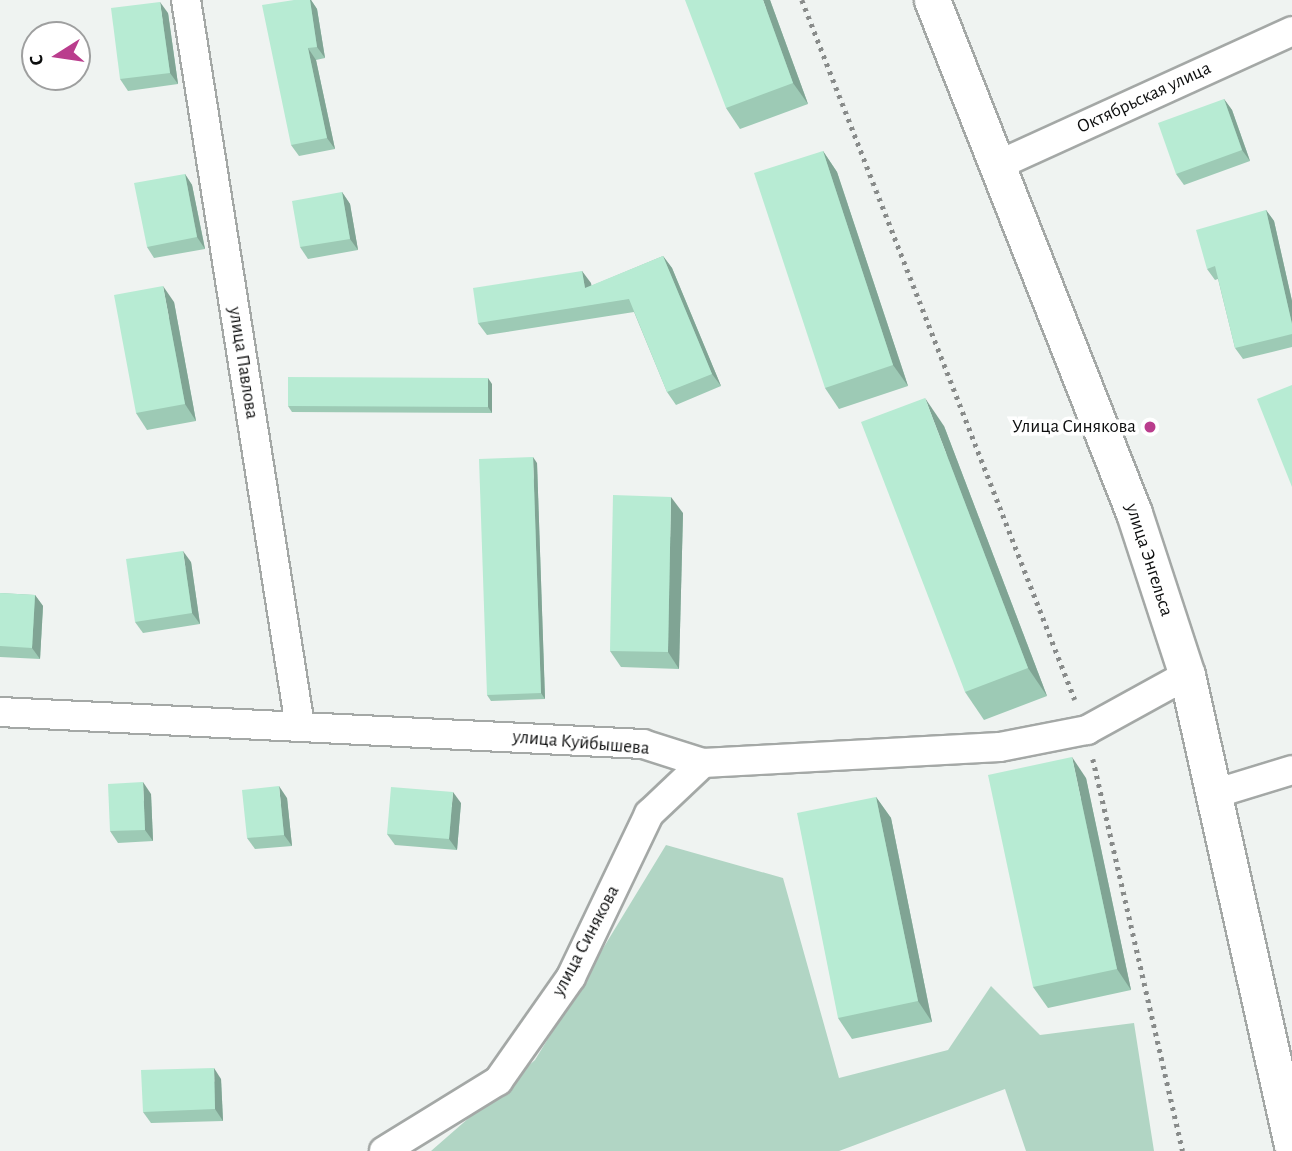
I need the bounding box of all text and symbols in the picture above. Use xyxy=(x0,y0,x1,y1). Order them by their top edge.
north arrow xyxy=(21,21,91,91)
text: С xyxy=(27,53,47,67)
street label: Октябрьская улица xyxy=(1073,57,1215,139)
street label: улица Павлова xyxy=(223,305,263,421)
place label: Улица Синякова xyxy=(1012,416,1136,438)
marker: Улица Синякова xyxy=(1142,419,1158,435)
street label: улица Энгельса xyxy=(1120,501,1178,619)
street label: улица Куйбышева xyxy=(512,726,650,760)
street label: улица Синякова xyxy=(547,882,625,1000)

